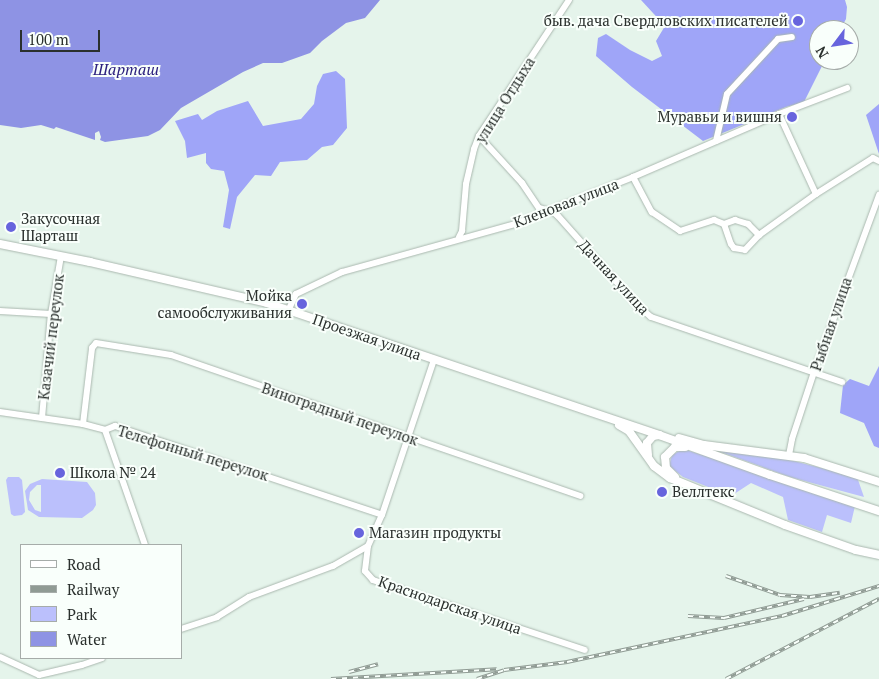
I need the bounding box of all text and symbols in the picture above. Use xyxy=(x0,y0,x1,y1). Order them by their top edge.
place label: быв. дача Свердловских писателей xyxy=(543,12,788,30)
marker: быв. дача Свердловских писателей xyxy=(792,15,804,27)
scale bar xyxy=(22,20,102,52)
north arrow xyxy=(809,20,859,70)
text: 100 m xyxy=(28,29,69,49)
text: N xyxy=(811,43,832,62)
street label: улица Отдыха xyxy=(471,54,539,146)
water label: Шарташ xyxy=(93,59,159,79)
place label: Муравьи и вишня xyxy=(657,108,782,126)
marker: Муравьи и вишня xyxy=(786,111,798,123)
street label: Кленовая улица xyxy=(511,175,621,231)
place label: Закусочная Шарташ xyxy=(21,209,100,244)
marker: Закусочная Шарташ xyxy=(5,221,17,233)
street label: Дачная улица xyxy=(575,236,653,318)
street label: Казачий переулок xyxy=(34,273,68,401)
street label: Рыбная улица xyxy=(807,275,855,373)
place label: Мойка самообслуживания xyxy=(158,286,292,321)
marker: Мойка самообслуживания xyxy=(296,298,308,310)
street label: Проезжая улица xyxy=(310,310,424,364)
street label: Виноградный переулок xyxy=(259,379,421,449)
street label: Телефонный переулок xyxy=(115,421,271,485)
place label: Школа № 24 xyxy=(70,464,156,482)
marker: Школа № 24 xyxy=(54,467,66,479)
place label: Веллтекс xyxy=(672,483,735,501)
marker: Веллтекс xyxy=(656,486,668,498)
place label: Магазин продукты xyxy=(369,524,501,542)
marker: Магазин продукты xyxy=(353,527,365,539)
legend xyxy=(20,544,182,659)
text: Road xyxy=(67,554,100,574)
street label: Краснодарская улица xyxy=(376,572,524,638)
text: Railway xyxy=(67,579,119,599)
text: Park xyxy=(67,604,97,624)
text: Water xyxy=(67,629,106,649)

